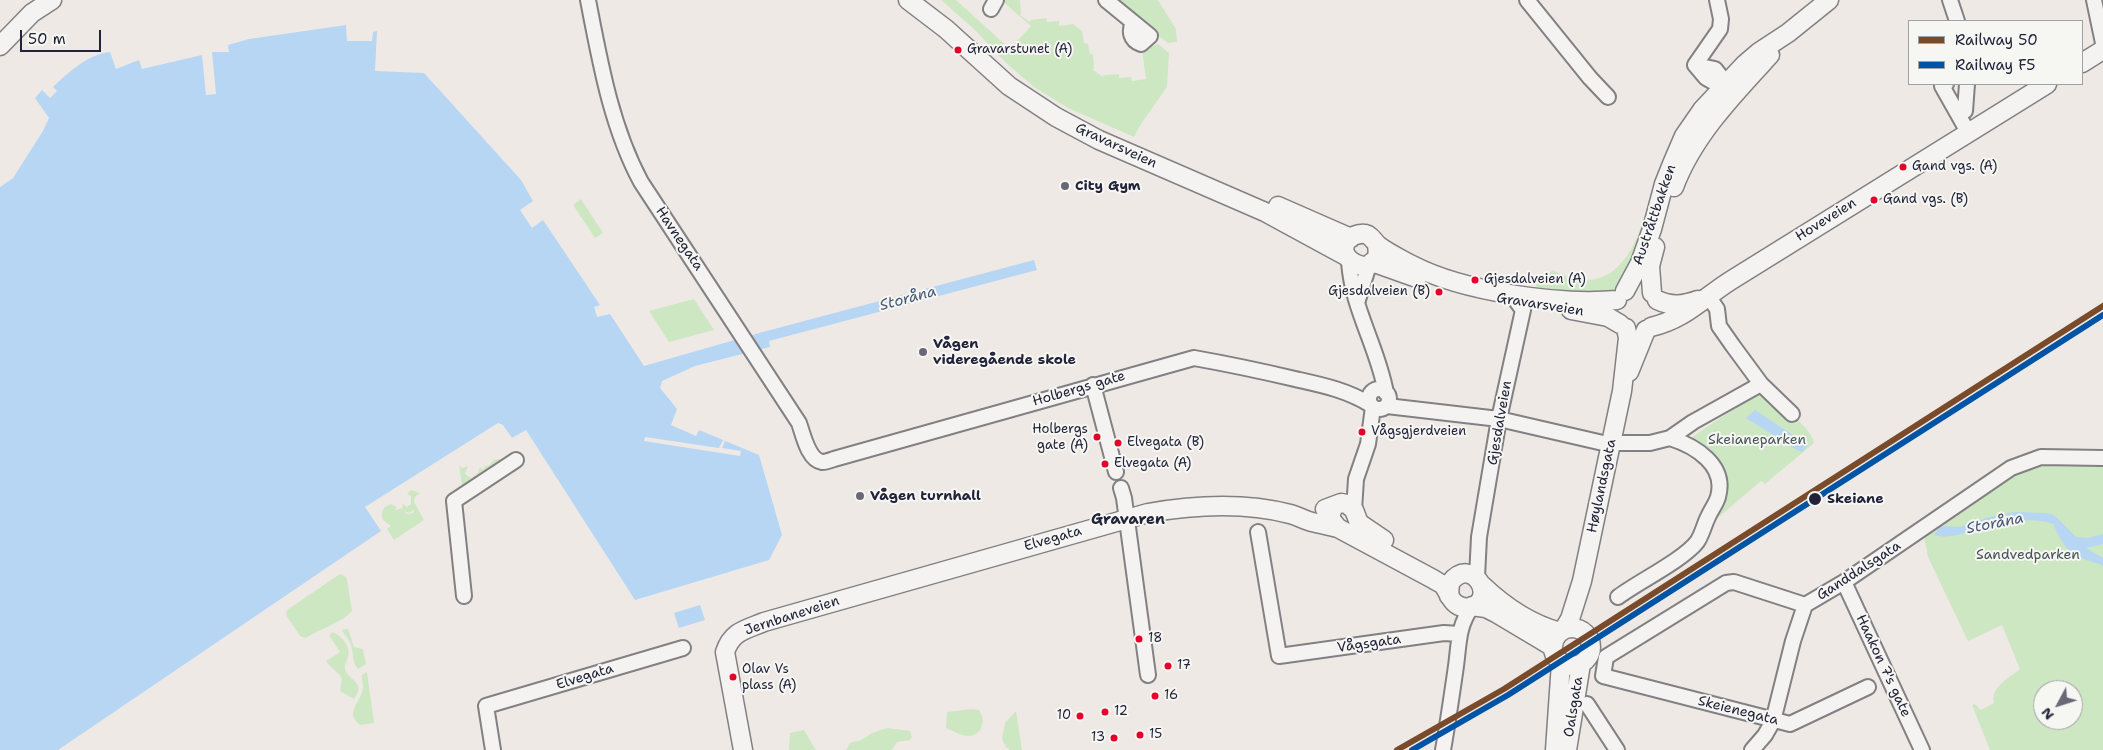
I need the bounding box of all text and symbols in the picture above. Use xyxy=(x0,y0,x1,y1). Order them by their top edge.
scale bar xyxy=(22,20,104,52)
legend xyxy=(1908,20,2083,85)
text: 50 m xyxy=(28,29,66,49)
text: Railway 50 xyxy=(1955,30,2038,50)
place label: Gravarstunet (A) xyxy=(967,42,1072,58)
marker: Gravarstunet (A) xyxy=(953,45,963,55)
text: Railway F5 xyxy=(1955,55,2035,75)
street label: Gravarsveien xyxy=(1073,120,1159,172)
place label: Gand vgs. (A) xyxy=(1912,159,1997,175)
street label: Austråttbakken xyxy=(1630,162,1680,268)
marker: Gand vgs. (A) xyxy=(1898,162,1908,172)
place label: City Gym xyxy=(1075,178,1141,194)
marker: City Gym xyxy=(1059,180,1071,192)
place label: Gand vgs. (B) xyxy=(1883,192,1968,208)
street label: Hoveveien xyxy=(1793,195,1859,245)
marker: Gand vgs. (B) xyxy=(1869,195,1879,205)
street label: Havnegata xyxy=(651,204,707,274)
place label: Gjesdalveien (A) xyxy=(1484,272,1586,288)
marker: Gjesdalveien (A) xyxy=(1470,275,1480,285)
water label: Storåna xyxy=(878,283,938,315)
place label: Gjesdalveien (B) xyxy=(1328,284,1430,300)
marker: Gjesdalveien (B) xyxy=(1434,287,1444,297)
street label: Gravarsveien xyxy=(1495,290,1585,320)
place label: Vågen videregående skole xyxy=(933,336,1076,368)
marker: Vågen videregående skole xyxy=(917,346,929,358)
street label: Holbergs gate xyxy=(1031,368,1127,410)
street label: Gjesdalveien xyxy=(1484,379,1516,467)
place label: Holbergs gate (A) xyxy=(1032,422,1088,453)
place label: Vågsgjerdveien xyxy=(1371,424,1466,440)
marker: Vågsgjerdveien xyxy=(1357,427,1367,437)
marker: Holbergs gate (A) xyxy=(1092,432,1102,442)
park label: Skeianeparken xyxy=(1708,432,1806,448)
place label: Elvegata (B) xyxy=(1127,435,1204,451)
marker: Elvegata (B) xyxy=(1113,438,1123,448)
street label: Høylandsgata xyxy=(1584,438,1620,534)
place label: Elvegata (A) xyxy=(1114,456,1191,472)
marker: Elvegata (A) xyxy=(1100,459,1110,469)
place label: Vågen turnhall xyxy=(870,488,981,504)
marker: Vågen turnhall xyxy=(854,490,866,502)
marker: Skeiane xyxy=(1807,491,1823,507)
place label: Skeiane xyxy=(1827,491,1884,507)
water label: Storåna xyxy=(1965,510,2025,538)
district label: Gravaren xyxy=(1091,511,1165,529)
street label: Elvegata xyxy=(1022,523,1084,555)
street label: Ganddalsgata xyxy=(1814,538,1904,604)
park label: Sandvedparken xyxy=(1976,547,2080,563)
street label: Jernbaneveien xyxy=(742,593,842,639)
street label: Haakon 7's gate xyxy=(1852,612,1914,720)
place label: 18 xyxy=(1148,631,1162,647)
street label: Vågsgata xyxy=(1336,631,1402,657)
marker: 18 xyxy=(1134,634,1144,644)
place label: 17 xyxy=(1177,658,1191,674)
street label: Elvegata xyxy=(554,660,616,694)
marker: 17 xyxy=(1163,661,1173,671)
place label: Olav Vs plass (A) xyxy=(742,662,796,693)
marker: Olav Vs plass (A) xyxy=(728,672,738,682)
street label: Oalsgata xyxy=(1561,676,1587,738)
north arrow xyxy=(2033,680,2083,730)
place label: 16 xyxy=(1164,688,1178,704)
marker: 16 xyxy=(1150,691,1160,701)
street label: Skeienegata xyxy=(1696,693,1780,729)
place label: 12 xyxy=(1114,704,1128,720)
text: N xyxy=(2037,704,2058,724)
marker: 12 xyxy=(1100,707,1110,717)
place label: 10 xyxy=(1057,708,1071,724)
marker: 10 xyxy=(1075,711,1085,721)
place label: 15 xyxy=(1149,727,1162,743)
place label: 13 xyxy=(1091,730,1105,746)
marker: 15 xyxy=(1135,730,1145,740)
marker: 13 xyxy=(1109,733,1119,743)

